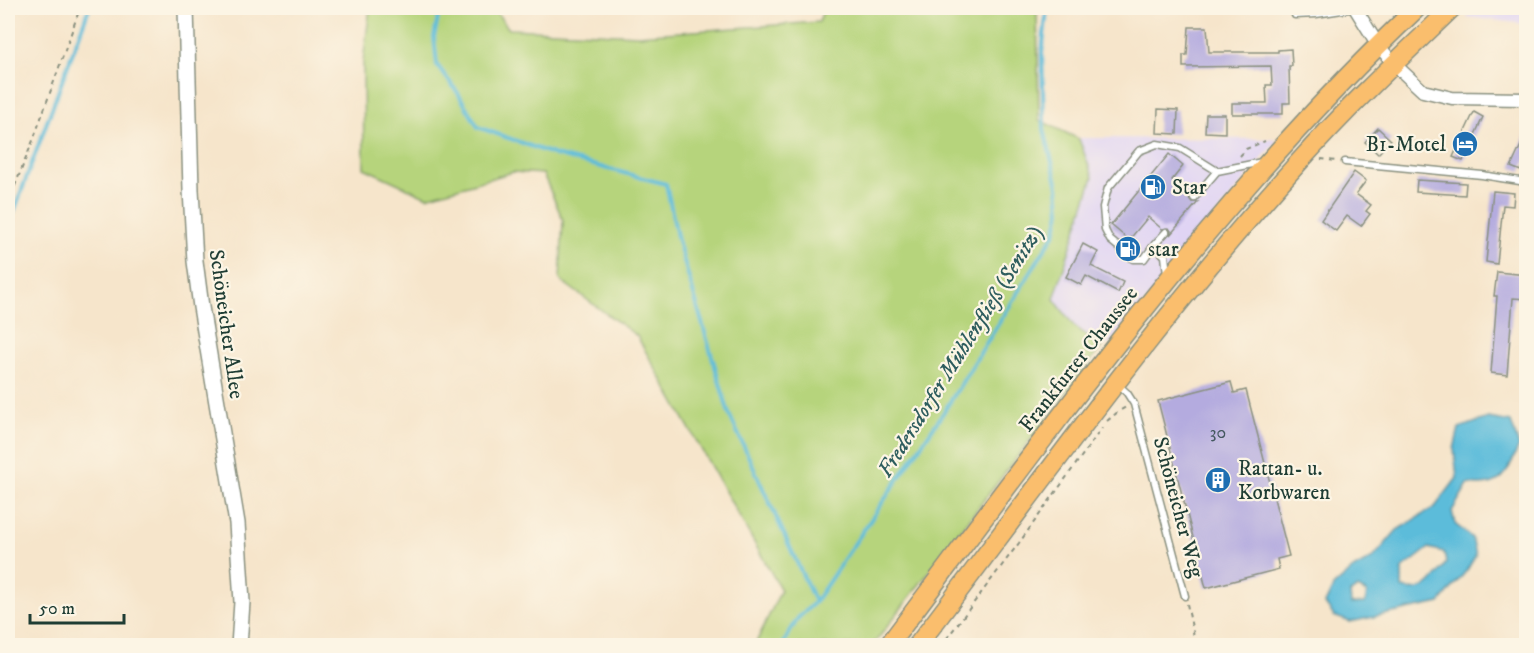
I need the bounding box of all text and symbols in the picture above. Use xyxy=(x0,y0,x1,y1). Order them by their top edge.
hotel icon: B1-Motel xyxy=(1450,129,1480,159)
place label: B1-Motel xyxy=(1366,132,1447,158)
fuel station icon: Star xyxy=(1138,172,1168,202)
place label: Star xyxy=(1172,175,1207,201)
water label: Fredersdorfer Mühlenfließ (Senitz) xyxy=(872,221,1049,482)
fuel station icon: star xyxy=(1113,234,1143,264)
place label: star xyxy=(1148,237,1179,263)
street label: Schöneicher Allee xyxy=(203,248,249,401)
street label: Frankfurter Chaussee xyxy=(1014,281,1144,438)
house number: 30 xyxy=(1210,422,1226,444)
street label: Schöneicher Weg xyxy=(1147,434,1209,581)
place label: Rattan- u. Korbwaren xyxy=(1238,456,1330,506)
building icon: Rattan- u. Korbwaren xyxy=(1203,465,1233,495)
scale bar xyxy=(30,587,124,625)
text: 50 m xyxy=(39,598,75,620)

